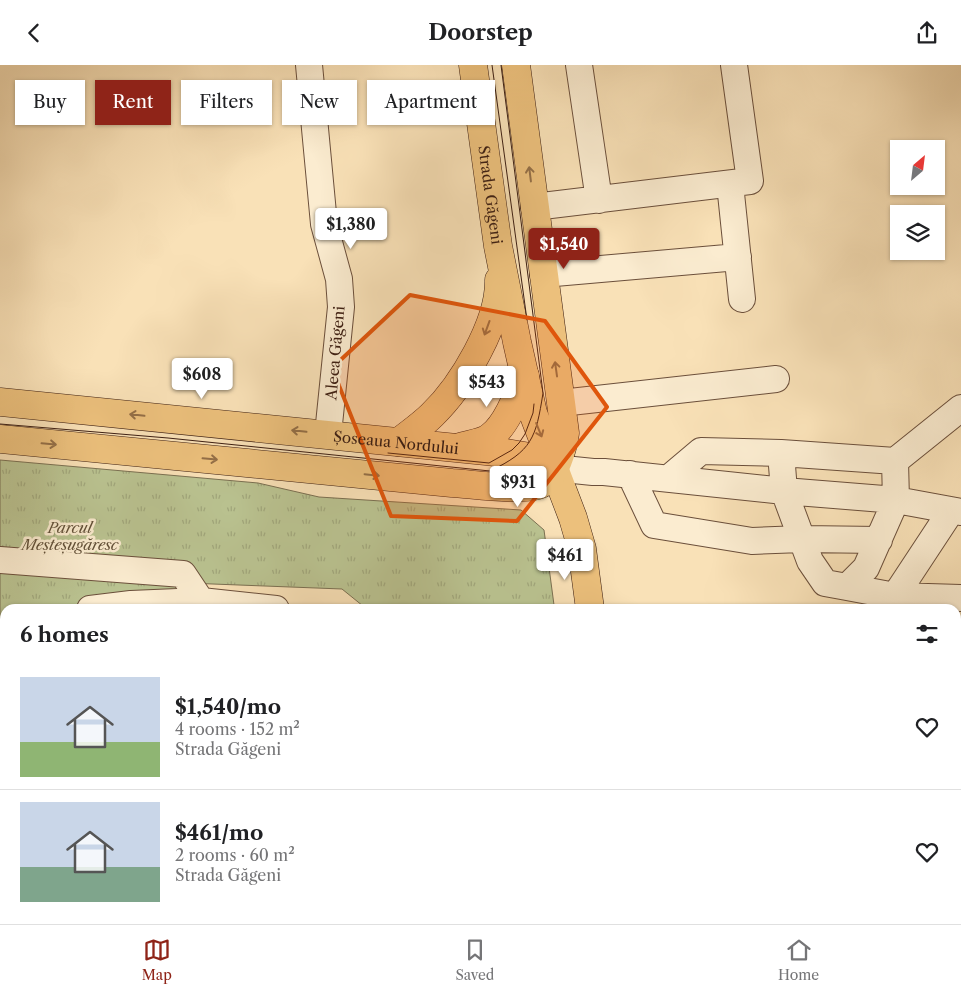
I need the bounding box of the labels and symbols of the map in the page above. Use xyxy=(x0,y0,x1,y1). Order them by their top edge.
north arrow xyxy=(890,140,945,195)
street label: Strada Găgeni xyxy=(475,144,507,246)
one-way arrow xyxy=(525,166,535,182)
pin: $1,380 xyxy=(310,207,392,250)
pin: $1,540 xyxy=(523,227,605,270)
street label: Aleea Găgeni xyxy=(321,305,349,402)
one-way arrow xyxy=(482,320,491,336)
pin: $608 xyxy=(172,357,232,400)
one-way arrow xyxy=(551,362,561,378)
pin: $543 xyxy=(457,365,517,408)
one-way arrow xyxy=(129,410,145,420)
one-way arrow xyxy=(535,422,545,437)
one-way arrow xyxy=(291,426,307,436)
street label: Șoseaua Nordului xyxy=(332,426,460,458)
one-way arrow xyxy=(40,439,56,448)
one-way arrow xyxy=(202,454,218,464)
pin: $931 xyxy=(488,465,548,508)
one-way arrow xyxy=(364,470,380,480)
park label: Parcul Meșteșugăresc xyxy=(20,518,119,555)
pin: $461 xyxy=(535,539,595,581)

